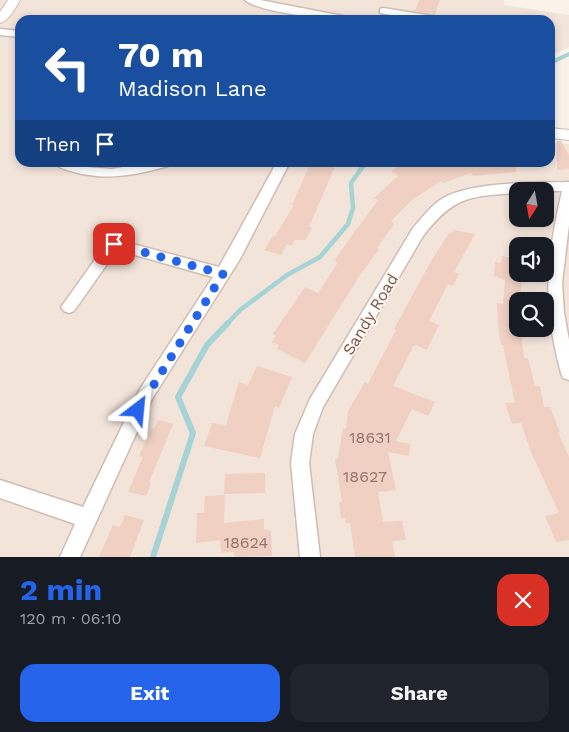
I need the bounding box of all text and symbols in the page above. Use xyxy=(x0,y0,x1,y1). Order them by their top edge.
text: 70 m xyxy=(118,34,204,76)
icon: left xyxy=(35,35,100,100)
text: Madison Lane xyxy=(118,76,267,101)
icon: arrive xyxy=(91,130,119,158)
text: Then xyxy=(35,133,81,156)
north arrow xyxy=(509,182,554,228)
map controls xyxy=(509,182,554,337)
pin xyxy=(93,223,135,265)
icon: arrive xyxy=(100,230,128,258)
button: sound xyxy=(509,237,554,282)
street label: Sandy Road xyxy=(339,270,402,358)
button: search xyxy=(509,292,554,337)
position arrow xyxy=(111,383,163,435)
house number: 18631 xyxy=(349,428,391,447)
house number: 18627 xyxy=(343,467,387,486)
house number: 18624 xyxy=(224,533,268,552)
text: 2 min xyxy=(20,572,102,607)
button: close xyxy=(497,574,549,626)
text: 120 m · 06:10 xyxy=(20,609,121,628)
button: Exit xyxy=(20,664,280,722)
button: Share xyxy=(290,664,549,722)

